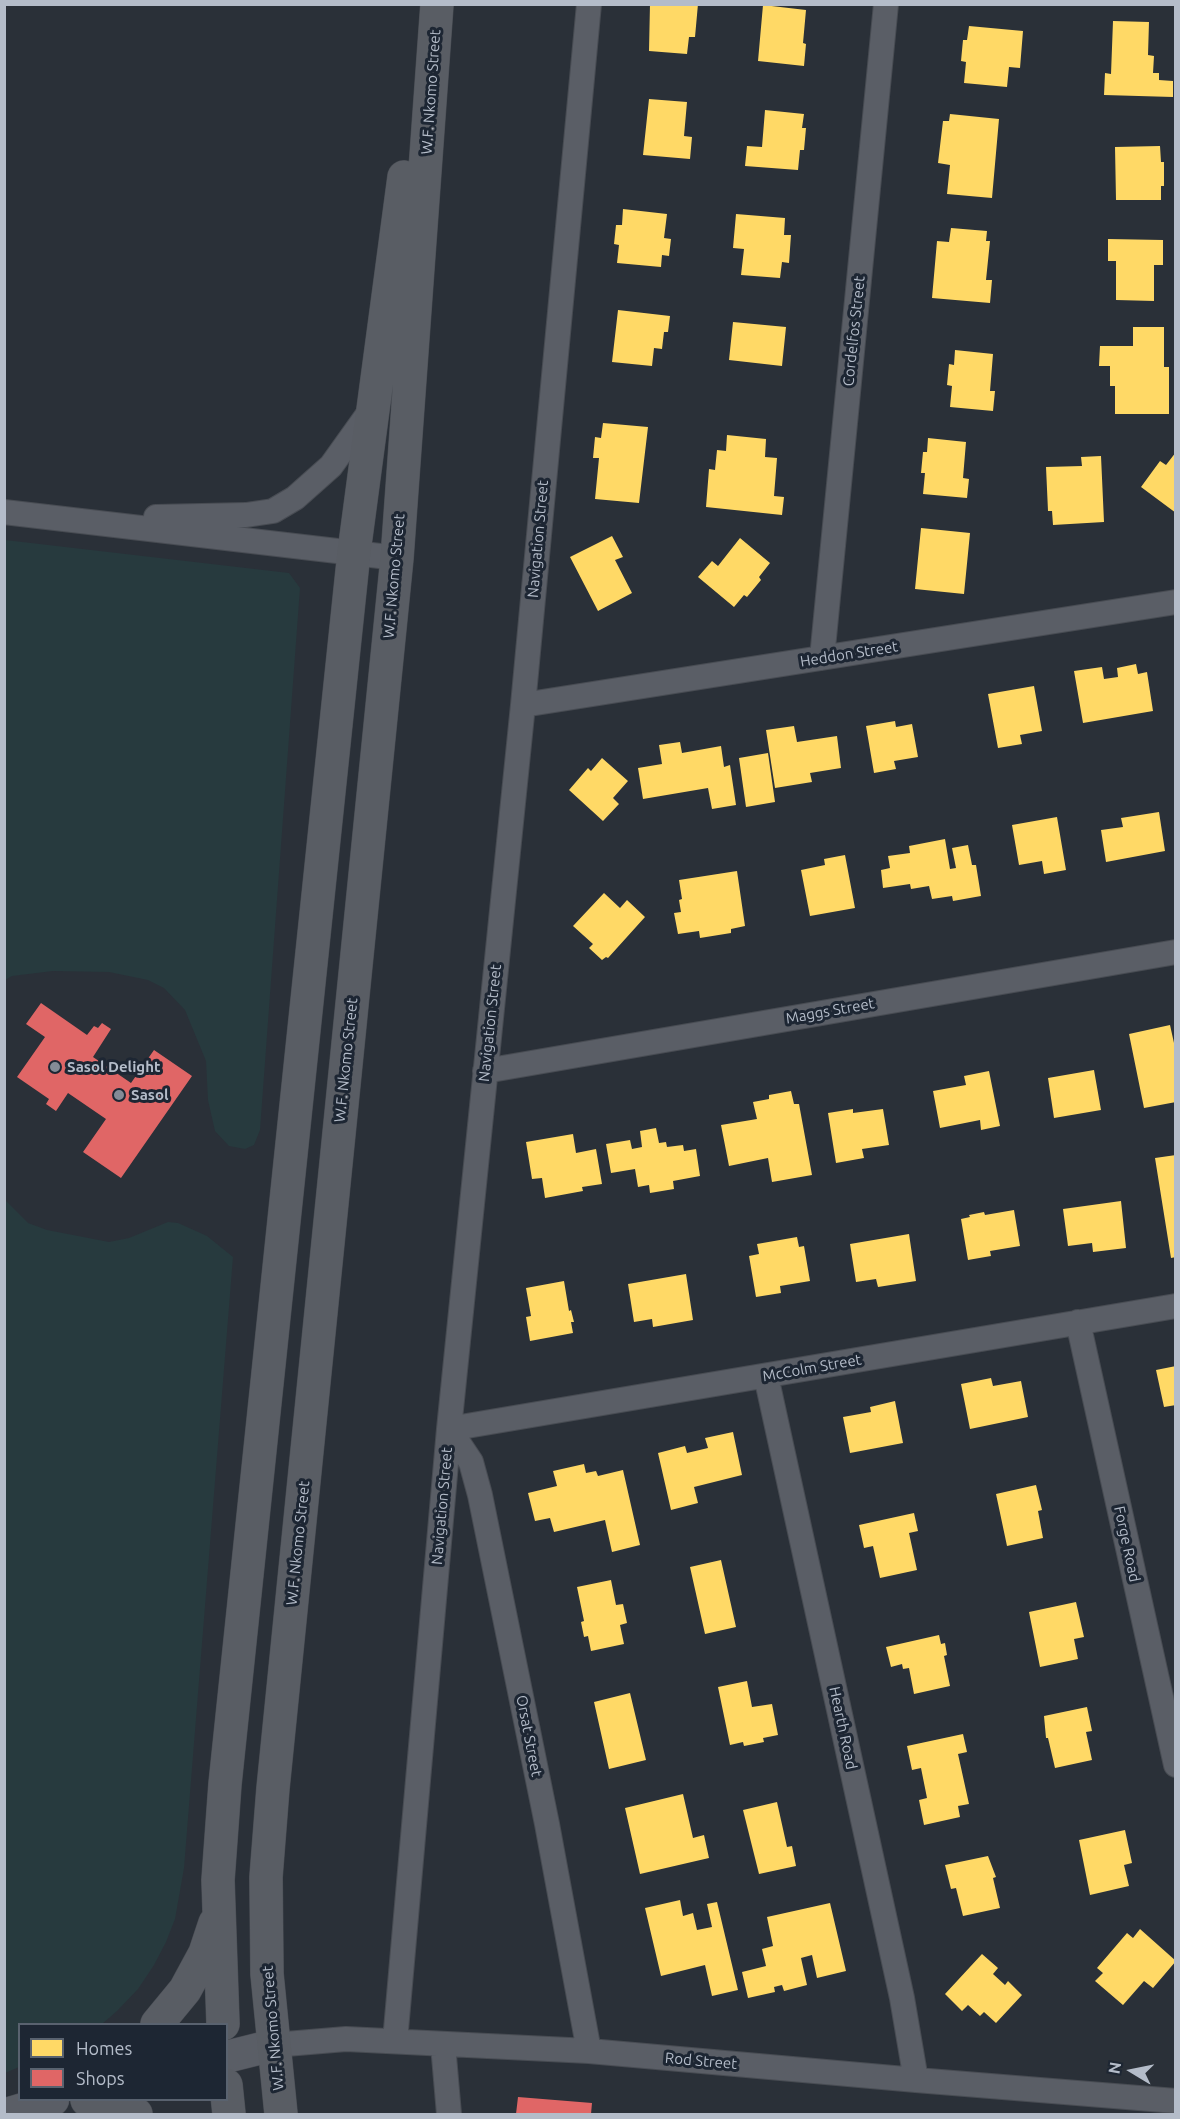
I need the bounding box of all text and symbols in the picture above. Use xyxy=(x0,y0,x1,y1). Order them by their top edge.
street label: W.F. Nkomo Street xyxy=(418,29,444,155)
street label: Cordelfos Street xyxy=(839,275,869,387)
street label: Navigation Street xyxy=(524,479,552,599)
street label: W.F. Nkomo Street xyxy=(380,513,408,639)
street label: Heddon Street xyxy=(799,637,899,671)
street label: Navigation Street xyxy=(475,963,505,1083)
street label: Maggs Street xyxy=(784,994,876,1028)
street label: W.F. Nkomo Street xyxy=(331,997,361,1123)
place label: Sasol Delight xyxy=(67,1058,160,1076)
marker: Sasol Delight xyxy=(48,1060,62,1074)
place label: Sasol xyxy=(131,1086,168,1104)
marker: Sasol xyxy=(112,1088,126,1102)
street label: McColm Street xyxy=(761,1350,863,1386)
street label: Navigation Street xyxy=(428,1446,456,1566)
street label: W.F. Nkomo Street xyxy=(283,1480,313,1606)
street label: Forge Road xyxy=(1110,1504,1144,1584)
street label: Hearth Road xyxy=(825,1685,861,1771)
street label: Orsat Street xyxy=(512,1694,546,1778)
street label: W.F. Nkomo Street xyxy=(259,1965,287,2091)
legend xyxy=(18,2023,228,2101)
text: Homes xyxy=(76,2038,132,2058)
north arrow xyxy=(1102,2041,1162,2101)
street label: Rod Street xyxy=(664,2049,738,2073)
text: N xyxy=(1104,2060,1124,2075)
text: Shops xyxy=(76,2068,125,2088)

